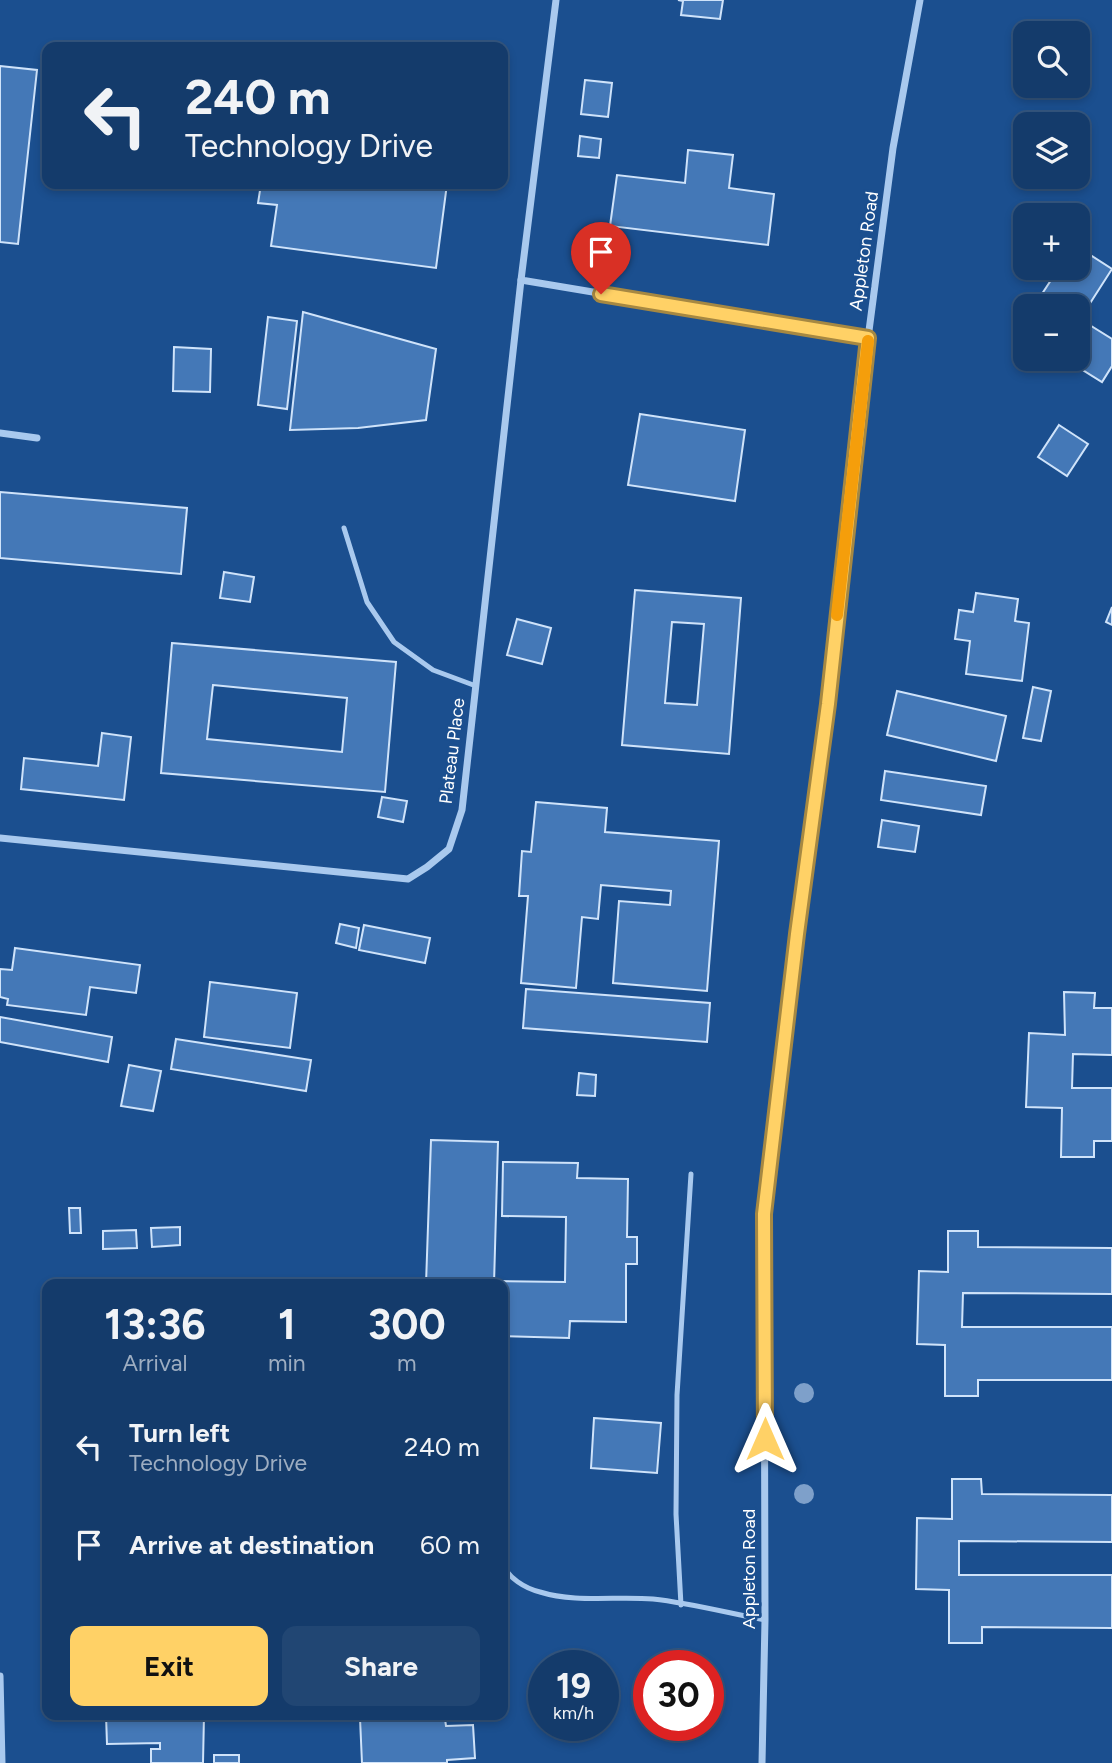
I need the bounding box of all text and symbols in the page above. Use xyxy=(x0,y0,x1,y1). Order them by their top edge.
map controls xyxy=(1013,21,1090,371)
button: search xyxy=(1013,21,1090,98)
text: 240 m xyxy=(185,67,331,126)
icon: left xyxy=(70,70,161,161)
button: layers xyxy=(1013,112,1090,189)
text: Technology Drive xyxy=(185,127,433,165)
street label: Appleton Road xyxy=(845,190,883,312)
button: + xyxy=(1013,203,1090,280)
pin xyxy=(571,222,631,294)
icon: arrive xyxy=(582,233,620,271)
button: − xyxy=(1013,294,1090,371)
street label: Plateau Place xyxy=(435,696,469,805)
text: 13:36 xyxy=(104,1299,206,1350)
text: 1 xyxy=(278,1299,296,1350)
text: 300 xyxy=(368,1299,446,1350)
text: Arrival xyxy=(123,1349,187,1377)
text: min xyxy=(268,1349,306,1377)
text: m xyxy=(397,1349,417,1377)
position arrow xyxy=(728,1402,802,1476)
text: Turn left xyxy=(129,1417,230,1449)
icon: left xyxy=(70,1428,108,1466)
text: 240 m xyxy=(404,1431,480,1463)
text: Technology Drive xyxy=(129,1449,307,1477)
street label: Appleton Road xyxy=(738,1509,760,1629)
icon: arrive xyxy=(70,1526,108,1564)
text: Arrive at destination xyxy=(129,1529,374,1561)
text: 60 m xyxy=(420,1529,480,1561)
button: Exit xyxy=(70,1626,268,1706)
button: Share xyxy=(282,1626,480,1706)
speed limit sign: 30 xyxy=(633,1650,724,1741)
text: 19 xyxy=(556,1665,591,1707)
text: km/h xyxy=(553,1702,594,1724)

